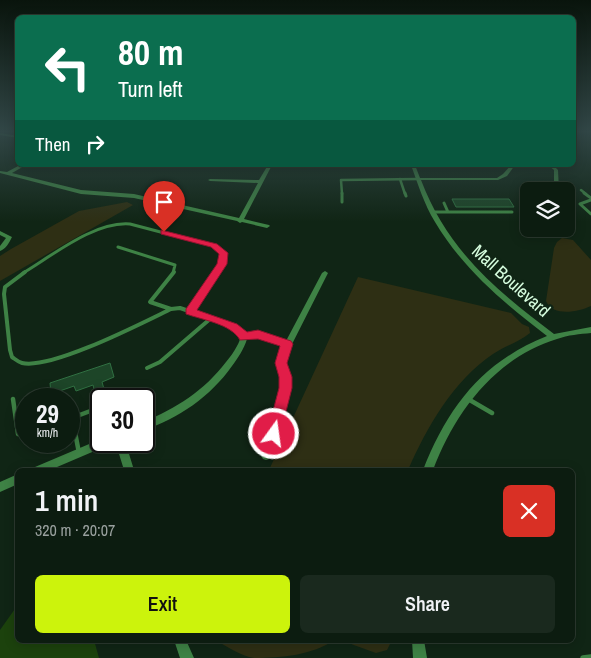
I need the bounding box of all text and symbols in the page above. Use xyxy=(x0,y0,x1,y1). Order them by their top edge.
text: 80 m xyxy=(118,29,183,76)
icon: left xyxy=(35,35,100,100)
text: Turn left xyxy=(118,74,183,104)
icon: right xyxy=(81,130,109,158)
text: Then xyxy=(35,131,71,157)
pin xyxy=(143,181,185,232)
map controls xyxy=(520,182,575,237)
button: layers xyxy=(520,182,575,237)
icon: arrive xyxy=(150,188,178,216)
street label: Mall Boulevard xyxy=(467,239,556,323)
speed limit sign: 30 xyxy=(90,388,155,453)
text: 29 xyxy=(36,397,59,431)
position arrow xyxy=(247,407,299,459)
text: km/h xyxy=(37,425,58,441)
text: 1 min xyxy=(35,480,98,520)
button: close xyxy=(503,485,555,537)
text: 320 m · 20:07 xyxy=(35,519,115,541)
button: Exit xyxy=(35,575,290,633)
button: Share xyxy=(300,575,555,633)

